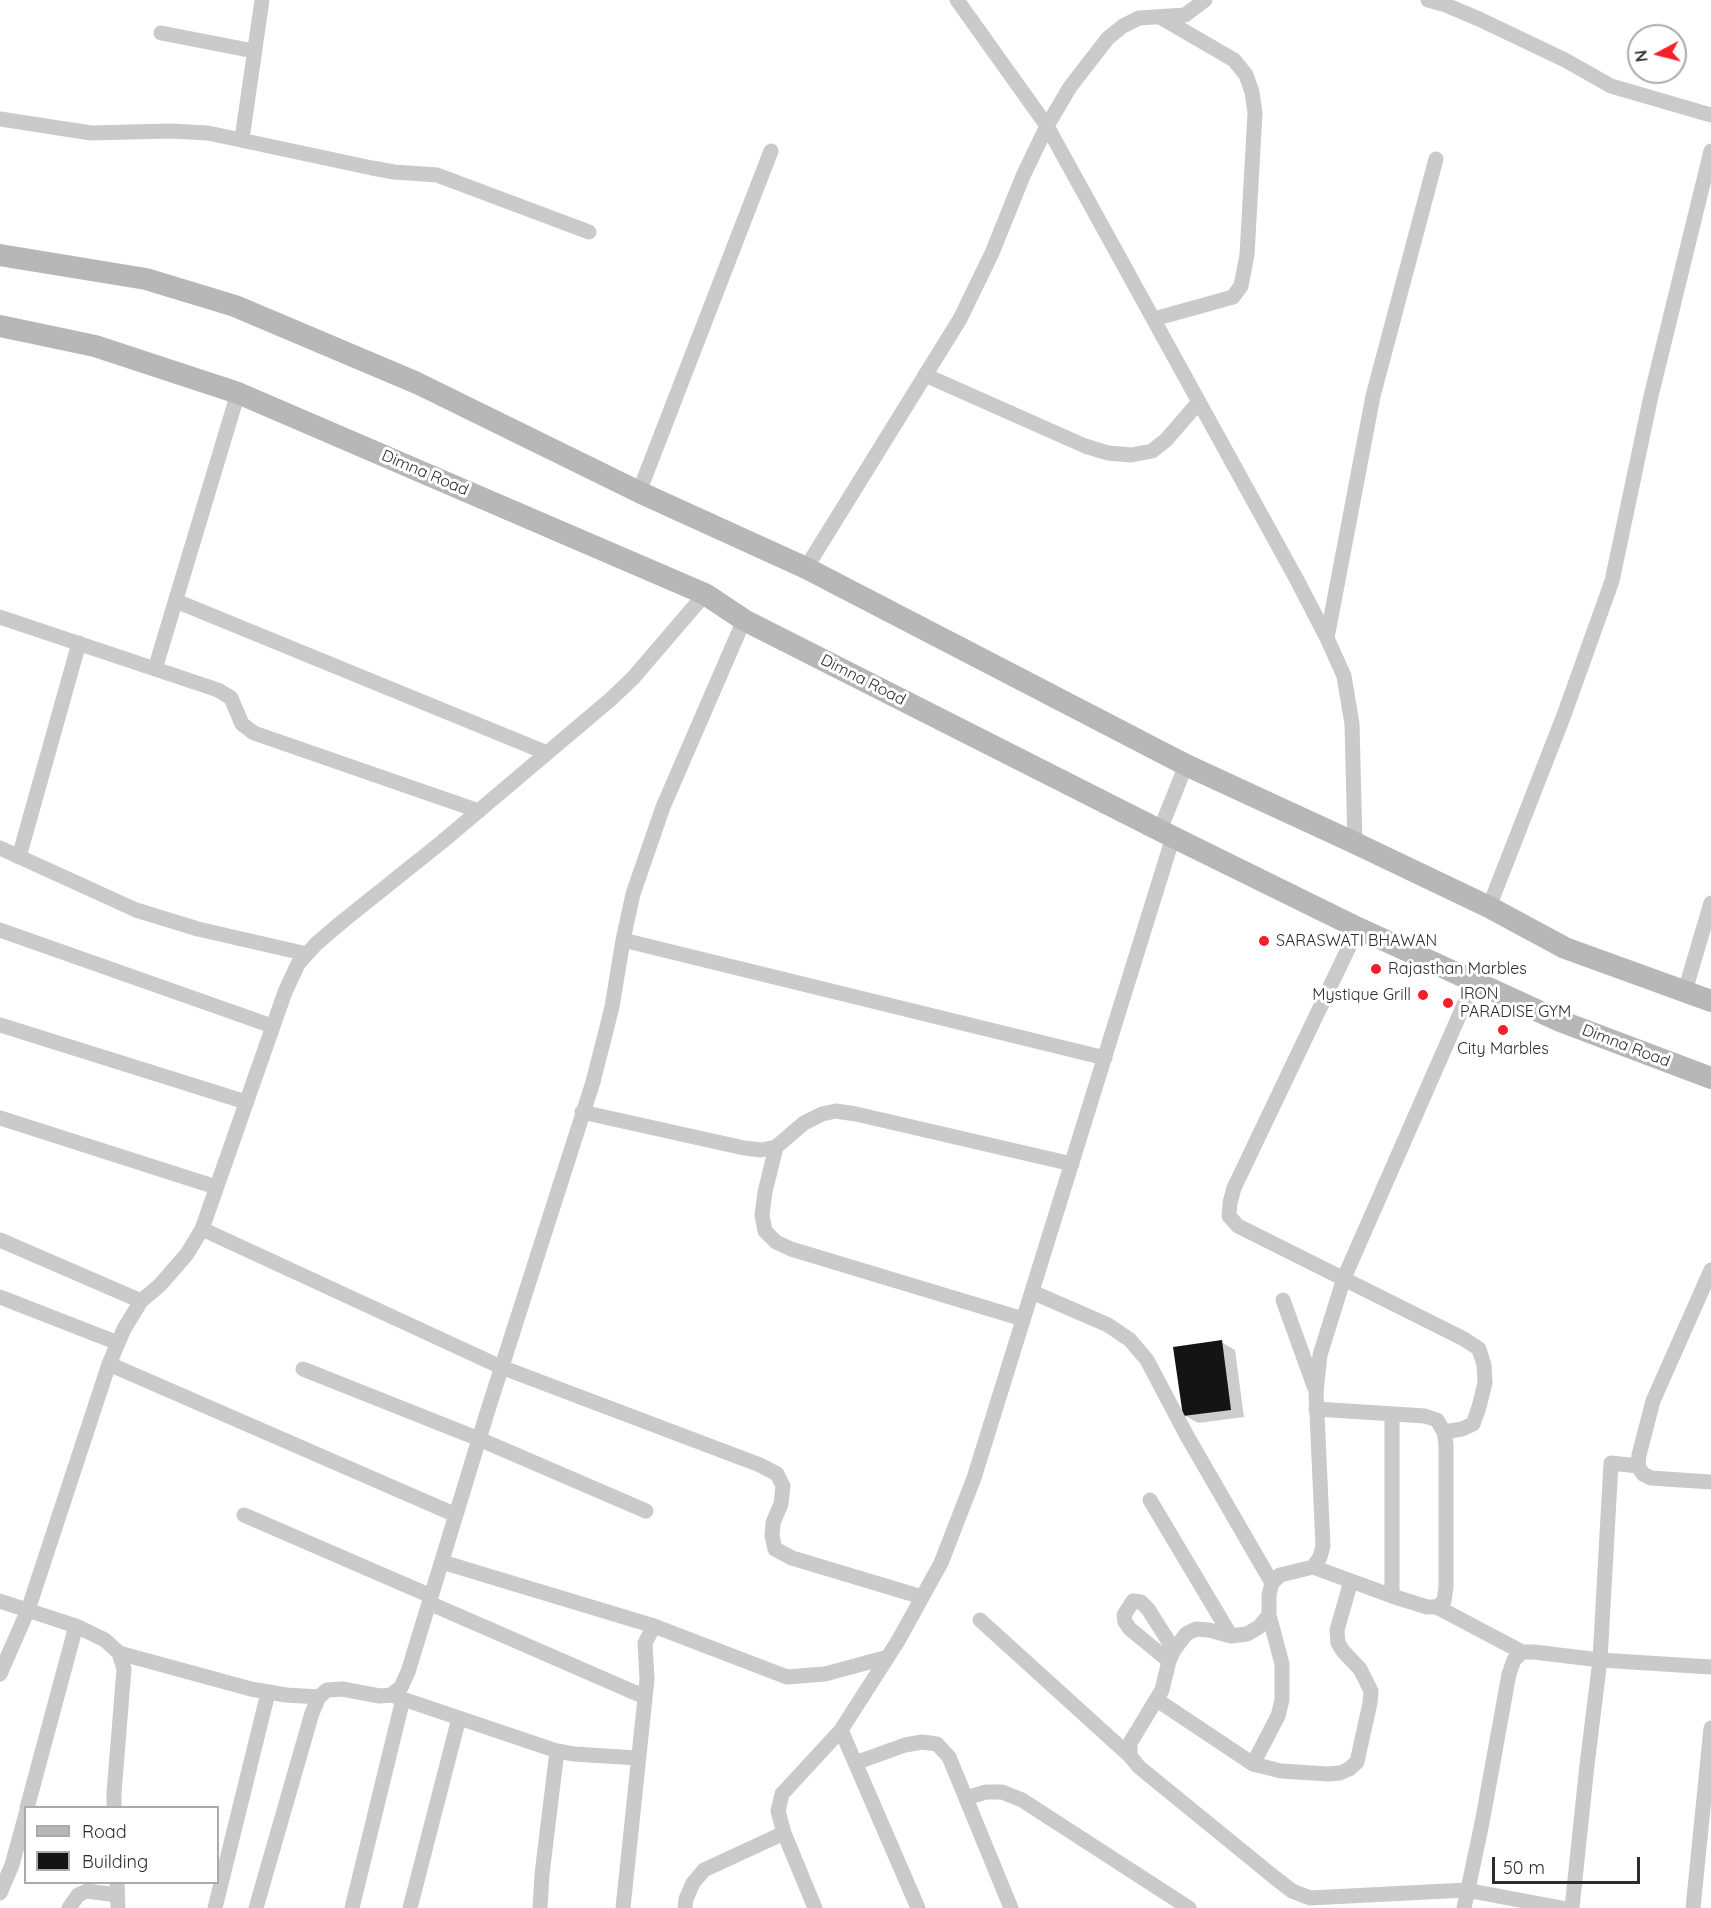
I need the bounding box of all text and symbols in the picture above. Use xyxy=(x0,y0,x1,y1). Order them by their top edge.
north arrow xyxy=(1627,24,1687,84)
text: N xyxy=(1630,49,1652,63)
street label: Dimna Road xyxy=(379,446,471,500)
street label: Dimna Road xyxy=(817,650,909,710)
place label: SARASWATI BHAWAN xyxy=(1276,931,1437,951)
marker: SARASWATI BHAWAN xyxy=(1257,934,1271,948)
place label: Rajasthan Marbles xyxy=(1388,959,1527,979)
marker: Rajasthan Marbles xyxy=(1369,962,1383,976)
place label: IRON PARADISE GYM xyxy=(1460,984,1571,1022)
place label: Mystique Grill xyxy=(1312,985,1411,1005)
marker: Mystique Grill xyxy=(1416,988,1430,1002)
marker: IRON PARADISE GYM xyxy=(1441,996,1455,1010)
street label: Dimna Road xyxy=(1579,1020,1673,1072)
marker: City Marbles xyxy=(1496,1023,1510,1037)
place label: City Marbles xyxy=(1457,1039,1549,1059)
legend xyxy=(24,1806,219,1884)
text: Road xyxy=(82,1820,127,1843)
scale bar xyxy=(1495,1845,1644,1883)
text: Building xyxy=(82,1850,148,1873)
text: 50 m xyxy=(1503,1856,1545,1879)

